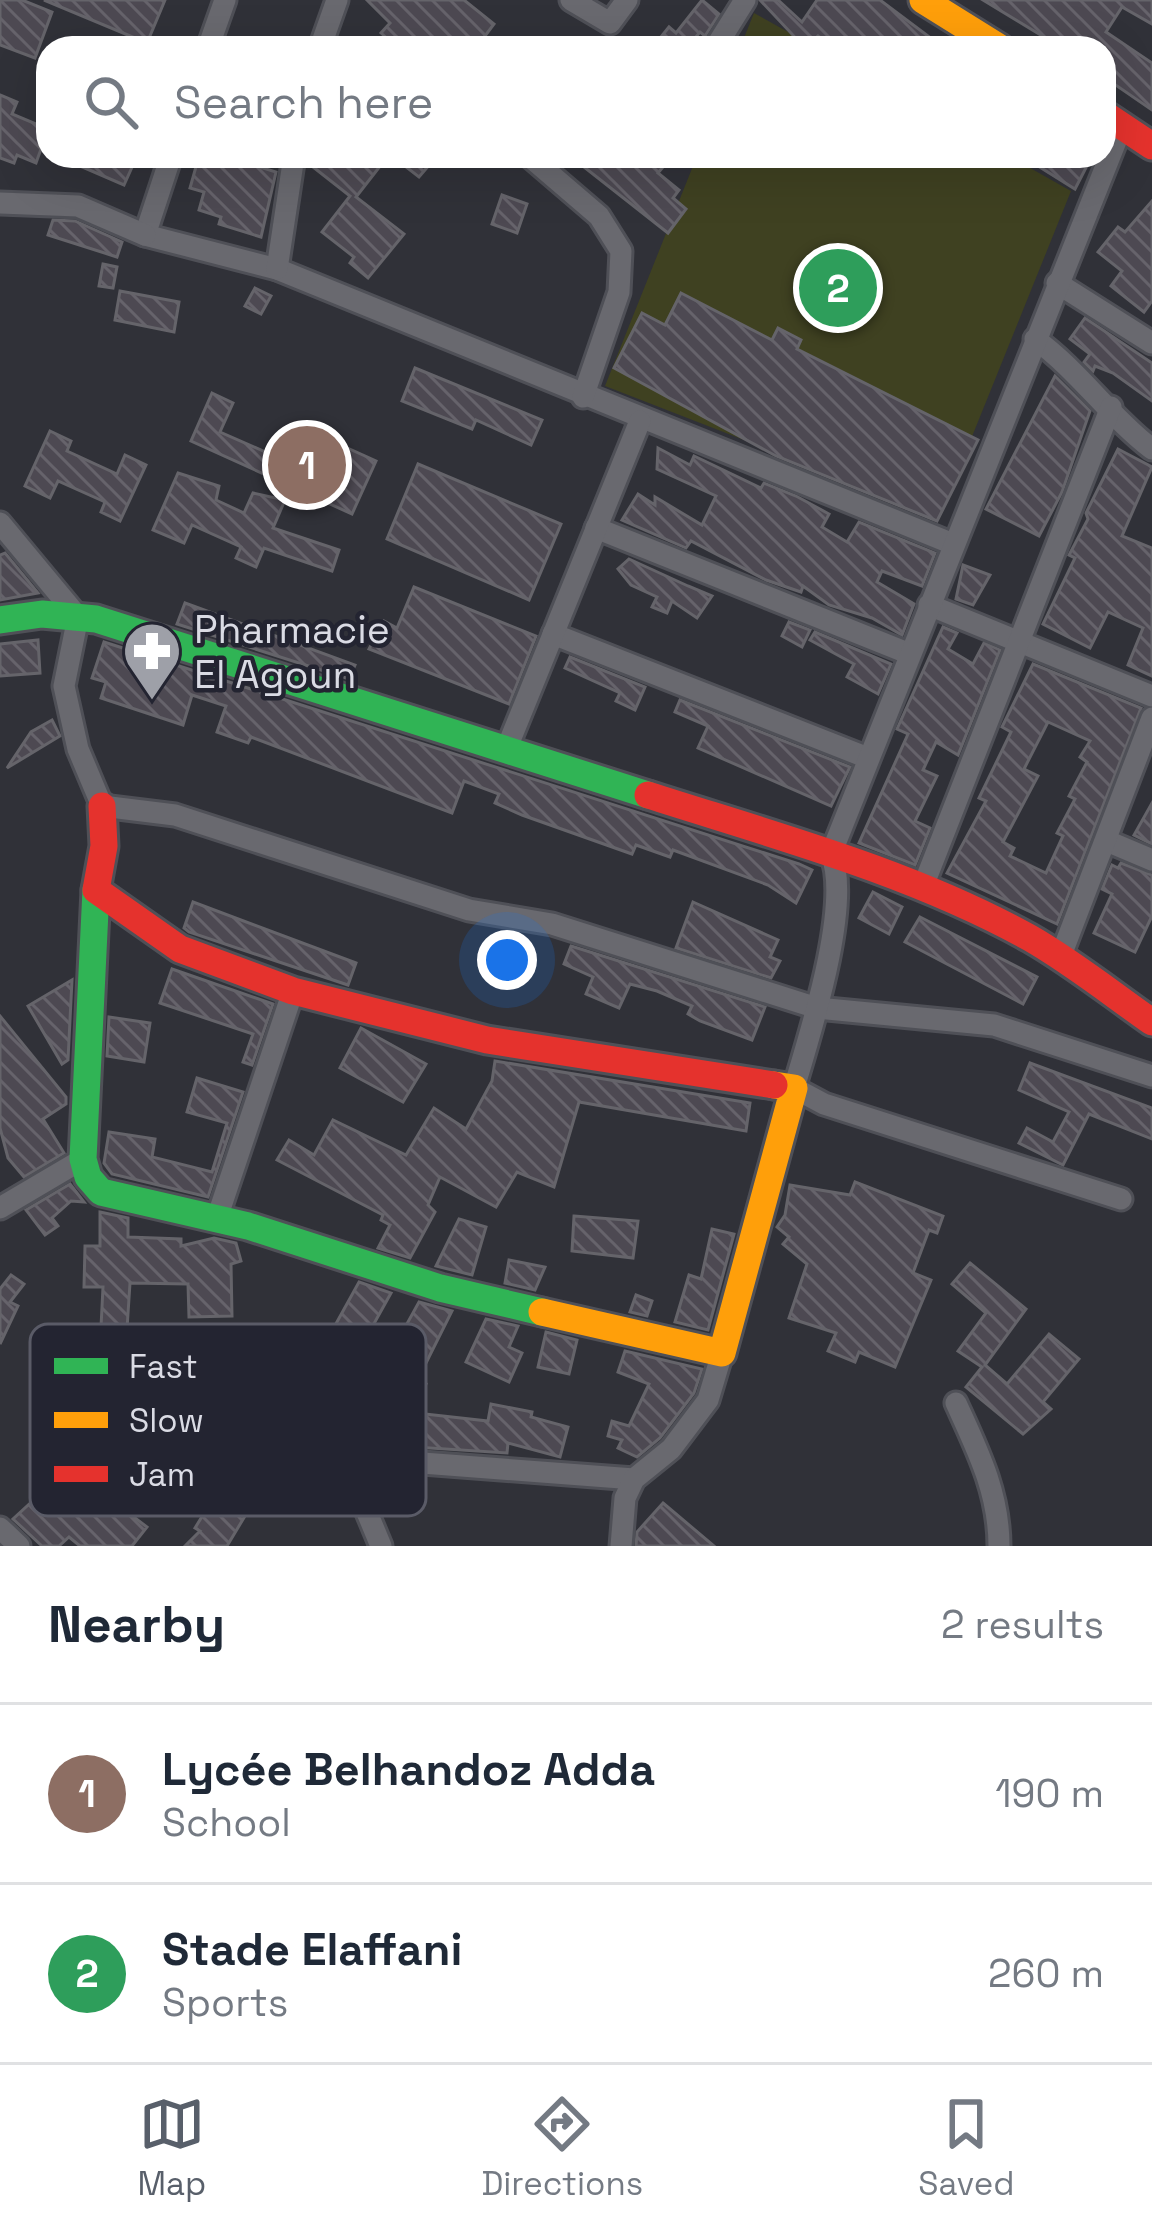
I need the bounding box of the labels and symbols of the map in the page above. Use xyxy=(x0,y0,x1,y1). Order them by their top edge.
pin: 2 xyxy=(799,243,877,333)
pin: 1 xyxy=(268,420,346,510)
place label: Pharmacie El Agoun xyxy=(194,605,390,699)
pharmacy icon: Pharmacie El Agoun xyxy=(121,620,183,702)
your location xyxy=(477,930,537,990)
legend xyxy=(30,1324,426,1516)
text: Fast xyxy=(129,1346,198,1388)
text: Slow xyxy=(129,1400,204,1442)
text: Jam xyxy=(129,1454,195,1496)

